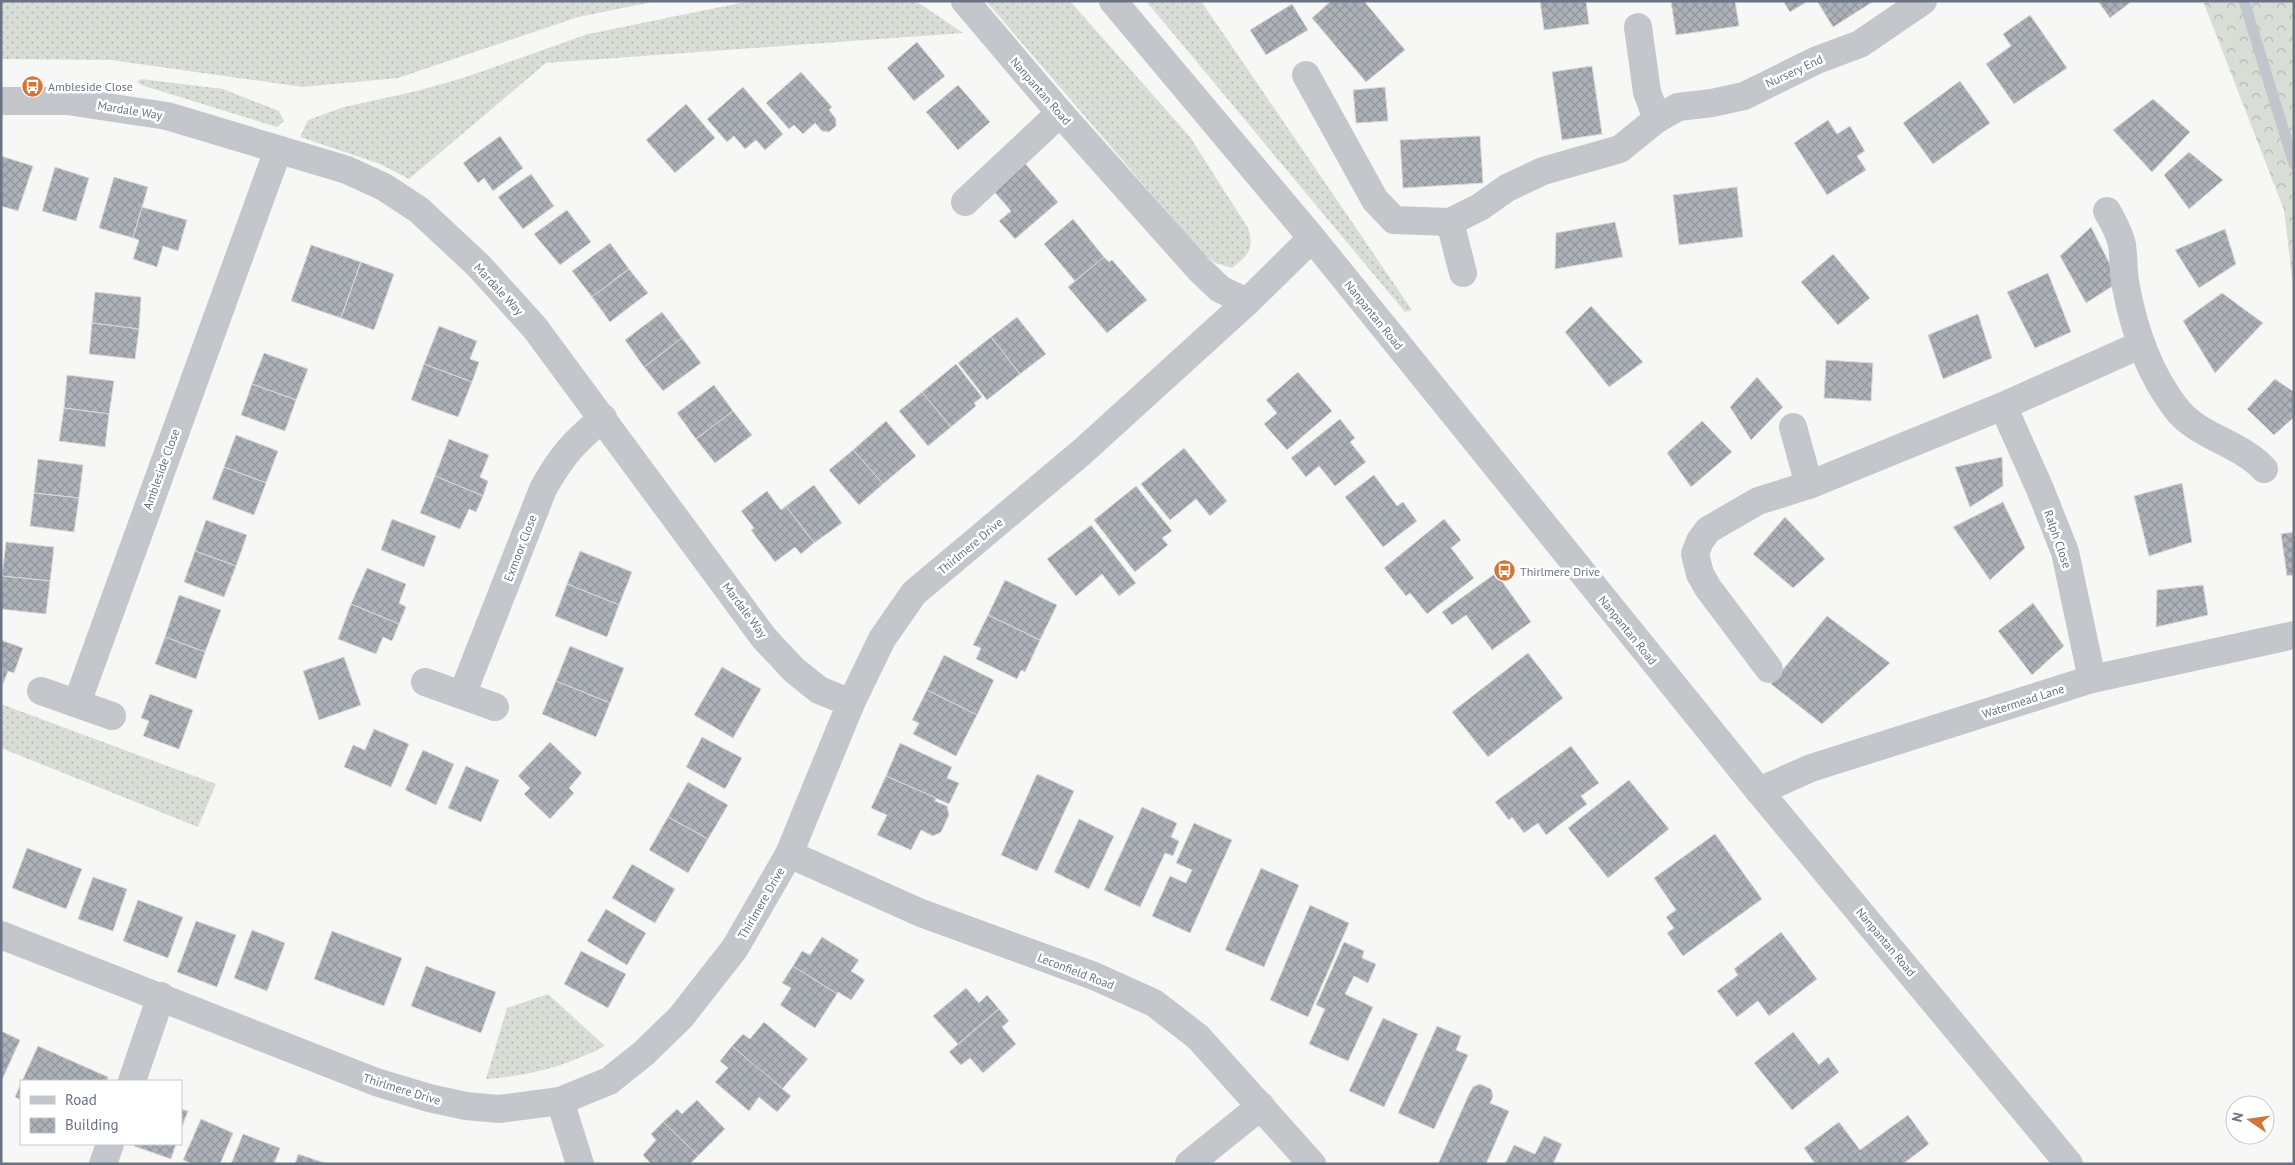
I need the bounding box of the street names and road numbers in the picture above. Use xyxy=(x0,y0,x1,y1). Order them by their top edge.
street label: Nursery End xyxy=(1763,51,1825,91)
street label: Nanpantan Road xyxy=(1008,54,1074,128)
street label: Mardale Way xyxy=(96,97,164,123)
street label: Mardale Way xyxy=(471,260,527,318)
street label: Nanpantan Road xyxy=(1341,277,1407,353)
street label: Ambleside Close xyxy=(139,427,183,511)
street label: Ralph Close xyxy=(2041,508,2075,570)
street label: Exmoor Close xyxy=(500,512,540,584)
street label: Thirlmere Drive xyxy=(934,514,1006,578)
street label: Mardale Way xyxy=(719,579,771,641)
street label: Nanpantan Road xyxy=(1595,592,1661,668)
street label: Watermead Lane xyxy=(1980,681,2066,721)
street label: Thirlmere Drive xyxy=(734,865,788,941)
street label: Nanpantan Road xyxy=(1853,905,1919,979)
street label: Leconfield Road xyxy=(1036,950,1116,992)
street label: Thirlmere Drive xyxy=(361,1070,443,1108)

